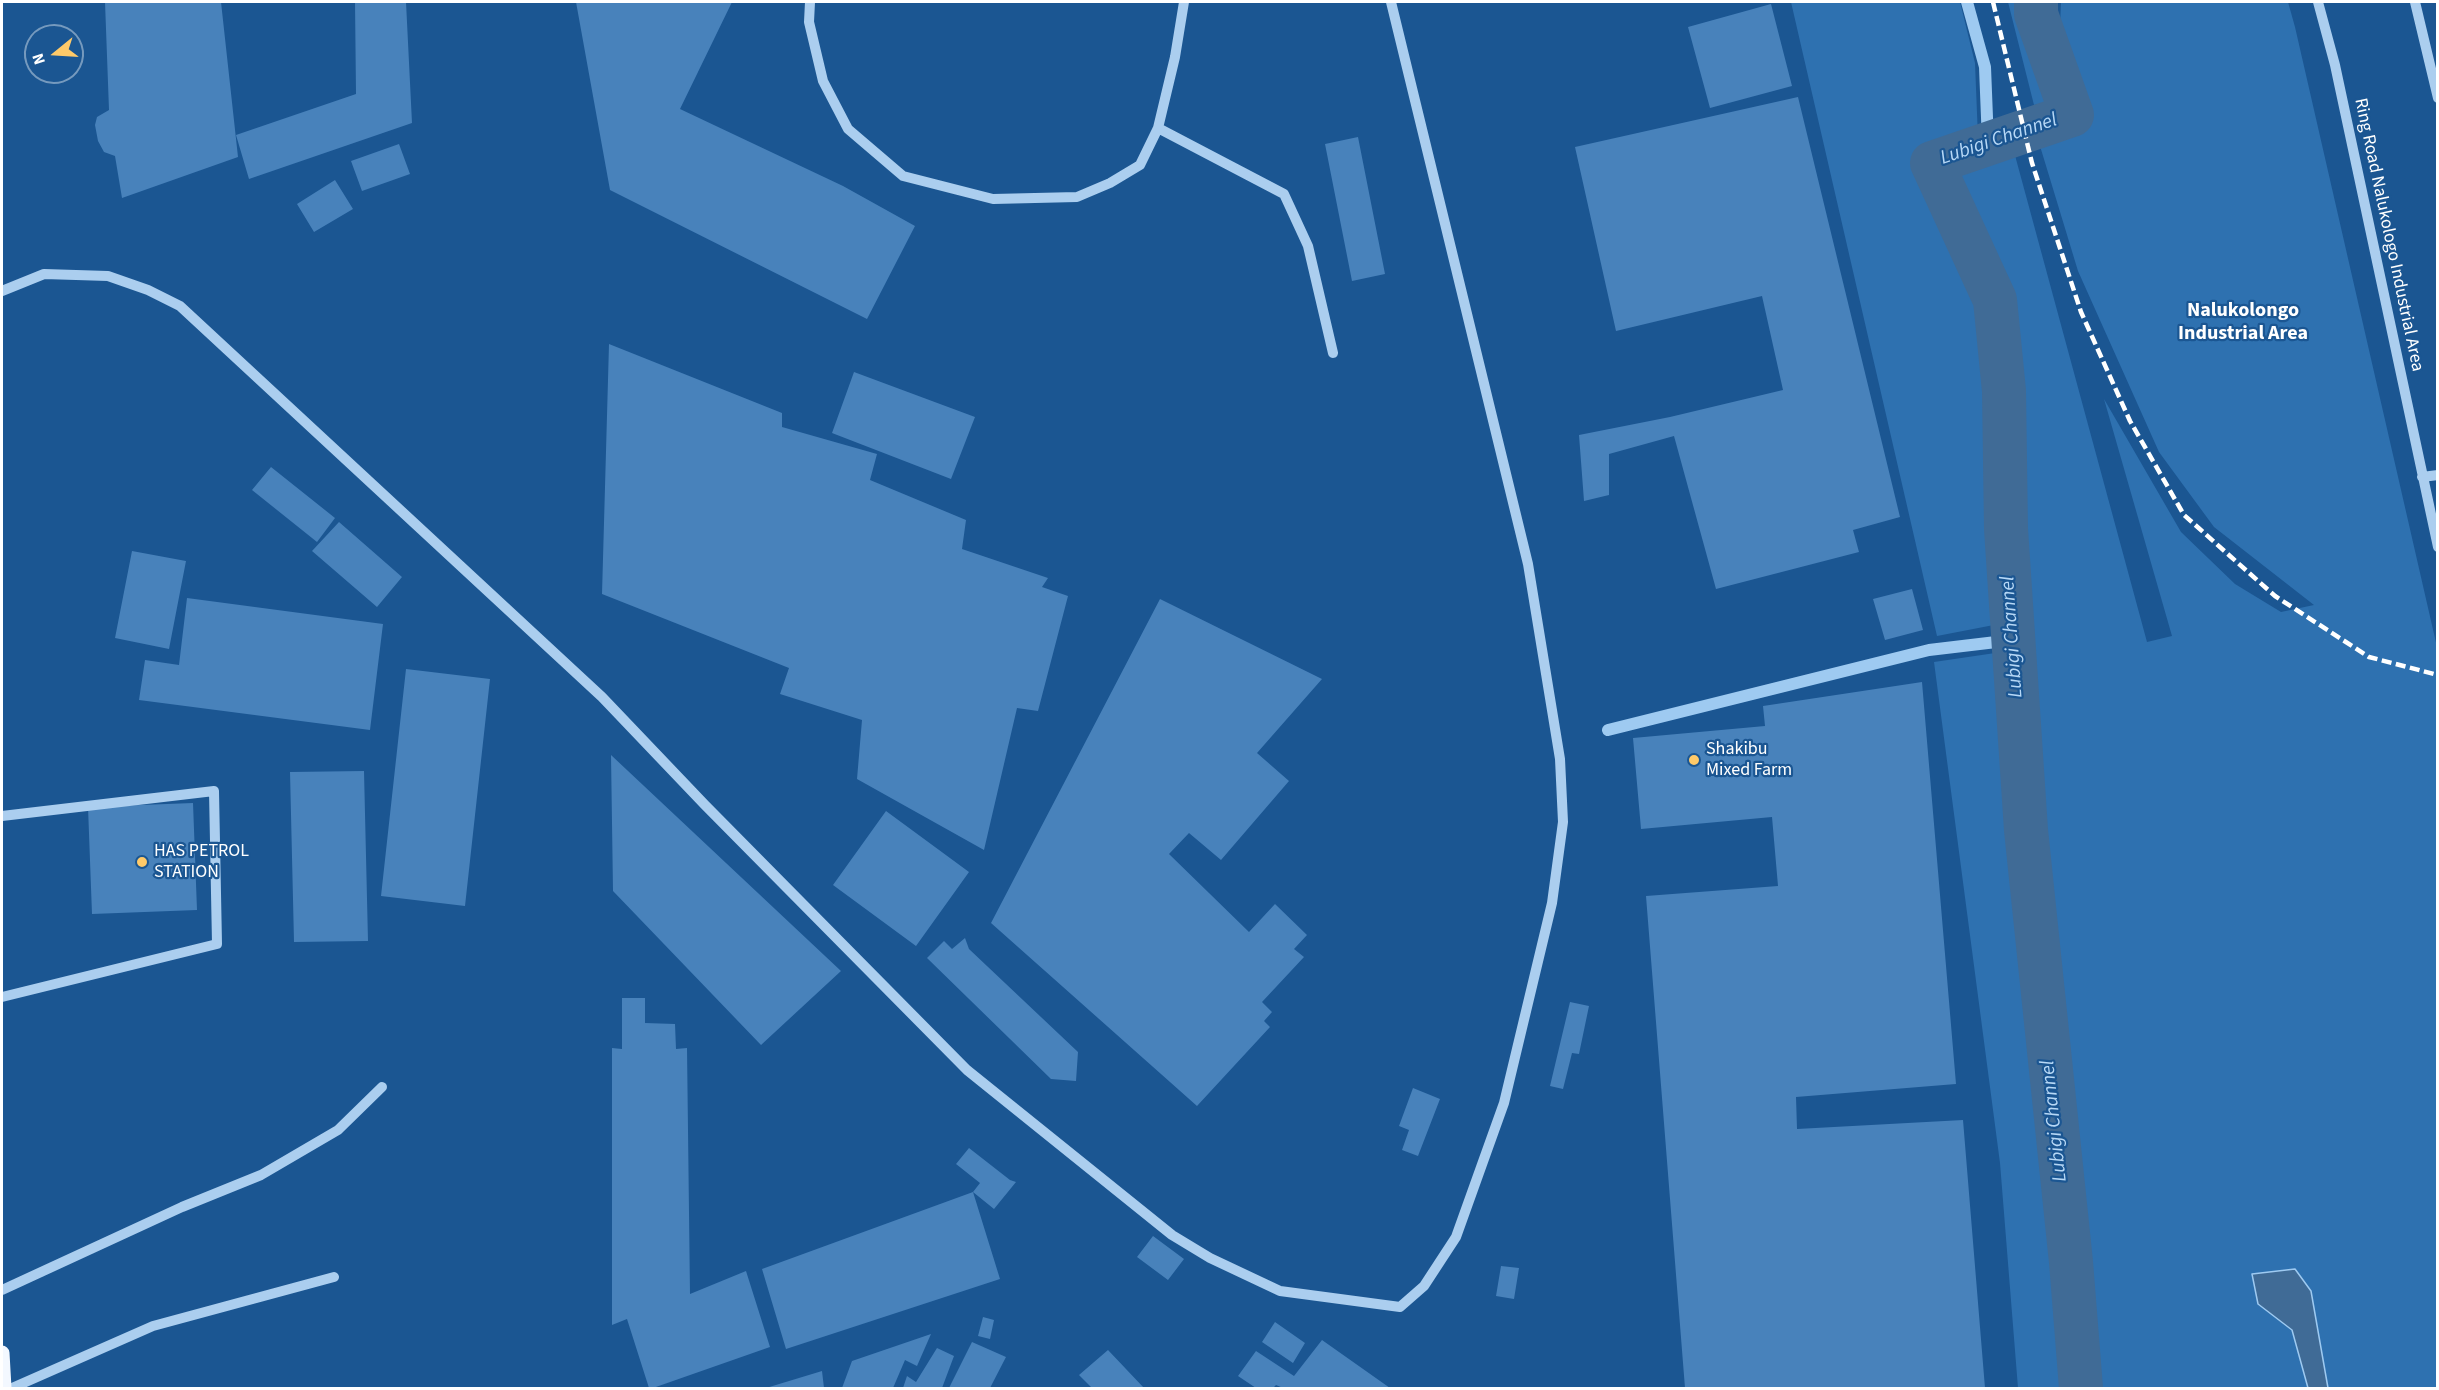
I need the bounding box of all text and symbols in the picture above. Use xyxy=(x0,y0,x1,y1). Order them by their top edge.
north arrow xyxy=(24,24,84,84)
text: N xyxy=(27,50,51,67)
street label: Ring Road Nalukologo Industrial Area xyxy=(2348,97,2428,373)
water label: Lubigi Channel xyxy=(1937,109,2061,171)
district label: Nalukolongo Industrial Area xyxy=(2178,300,2308,347)
water label: Lubigi Channel xyxy=(1997,575,2029,699)
place label: Shakibu Mixed Farm xyxy=(1706,739,1792,782)
marker: Shakibu Mixed Farm xyxy=(1687,753,1701,767)
place label: HAS PETROL STATION xyxy=(154,841,249,884)
marker: HAS PETROL STATION xyxy=(135,855,149,869)
water label: Lubigi Channel xyxy=(2037,1059,2073,1183)

